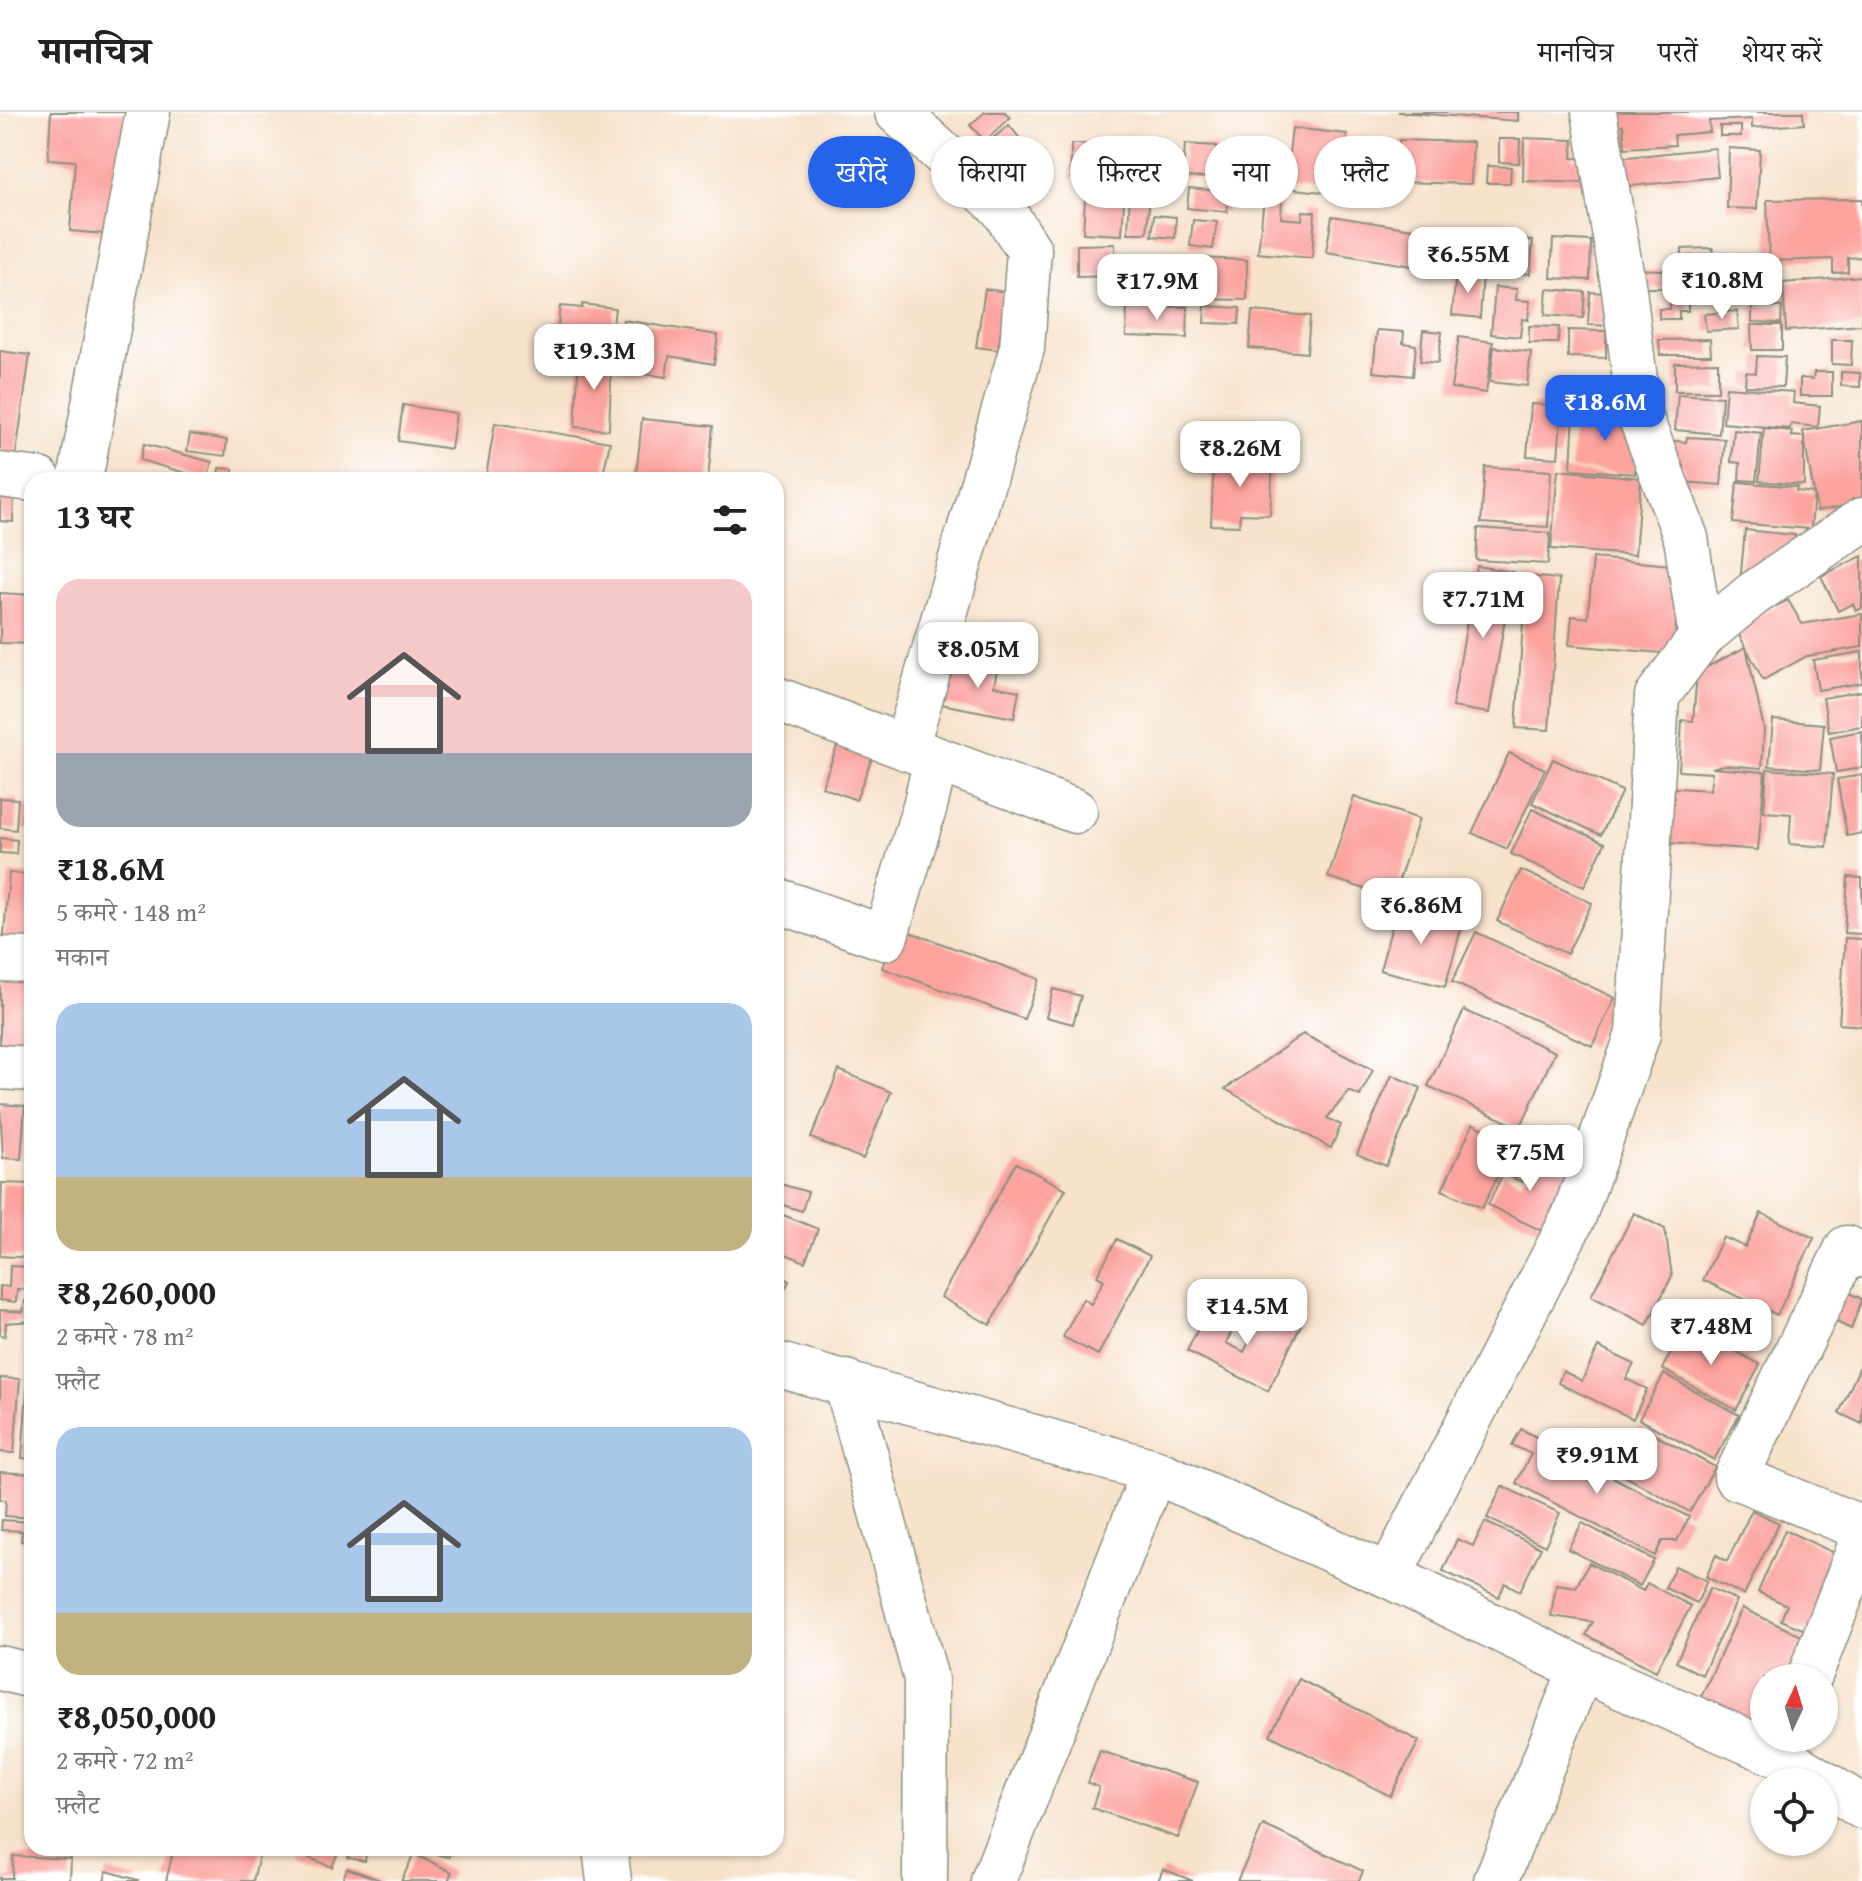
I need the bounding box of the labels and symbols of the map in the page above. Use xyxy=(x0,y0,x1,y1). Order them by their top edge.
pin: ₹6.55M xyxy=(1403,227,1533,295)
pin: ₹10.8M xyxy=(1657,253,1787,321)
pin: ₹17.9M xyxy=(1092,254,1222,322)
pin: ₹19.3M xyxy=(529,324,659,392)
pin: ₹18.6M xyxy=(1540,375,1670,443)
pin: ₹8.26M xyxy=(1175,421,1305,489)
pin: ₹7.71M xyxy=(1418,572,1548,640)
pin: ₹8.05M xyxy=(913,622,1043,690)
pin: ₹6.86M xyxy=(1356,878,1486,946)
pin: ₹7.5M xyxy=(1474,1125,1586,1193)
pin: ₹14.5M xyxy=(1182,1279,1312,1347)
pin: ₹7.48M xyxy=(1646,1299,1776,1367)
pin: ₹9.91M xyxy=(1532,1428,1662,1496)
north arrow xyxy=(1750,1664,1838,1752)

